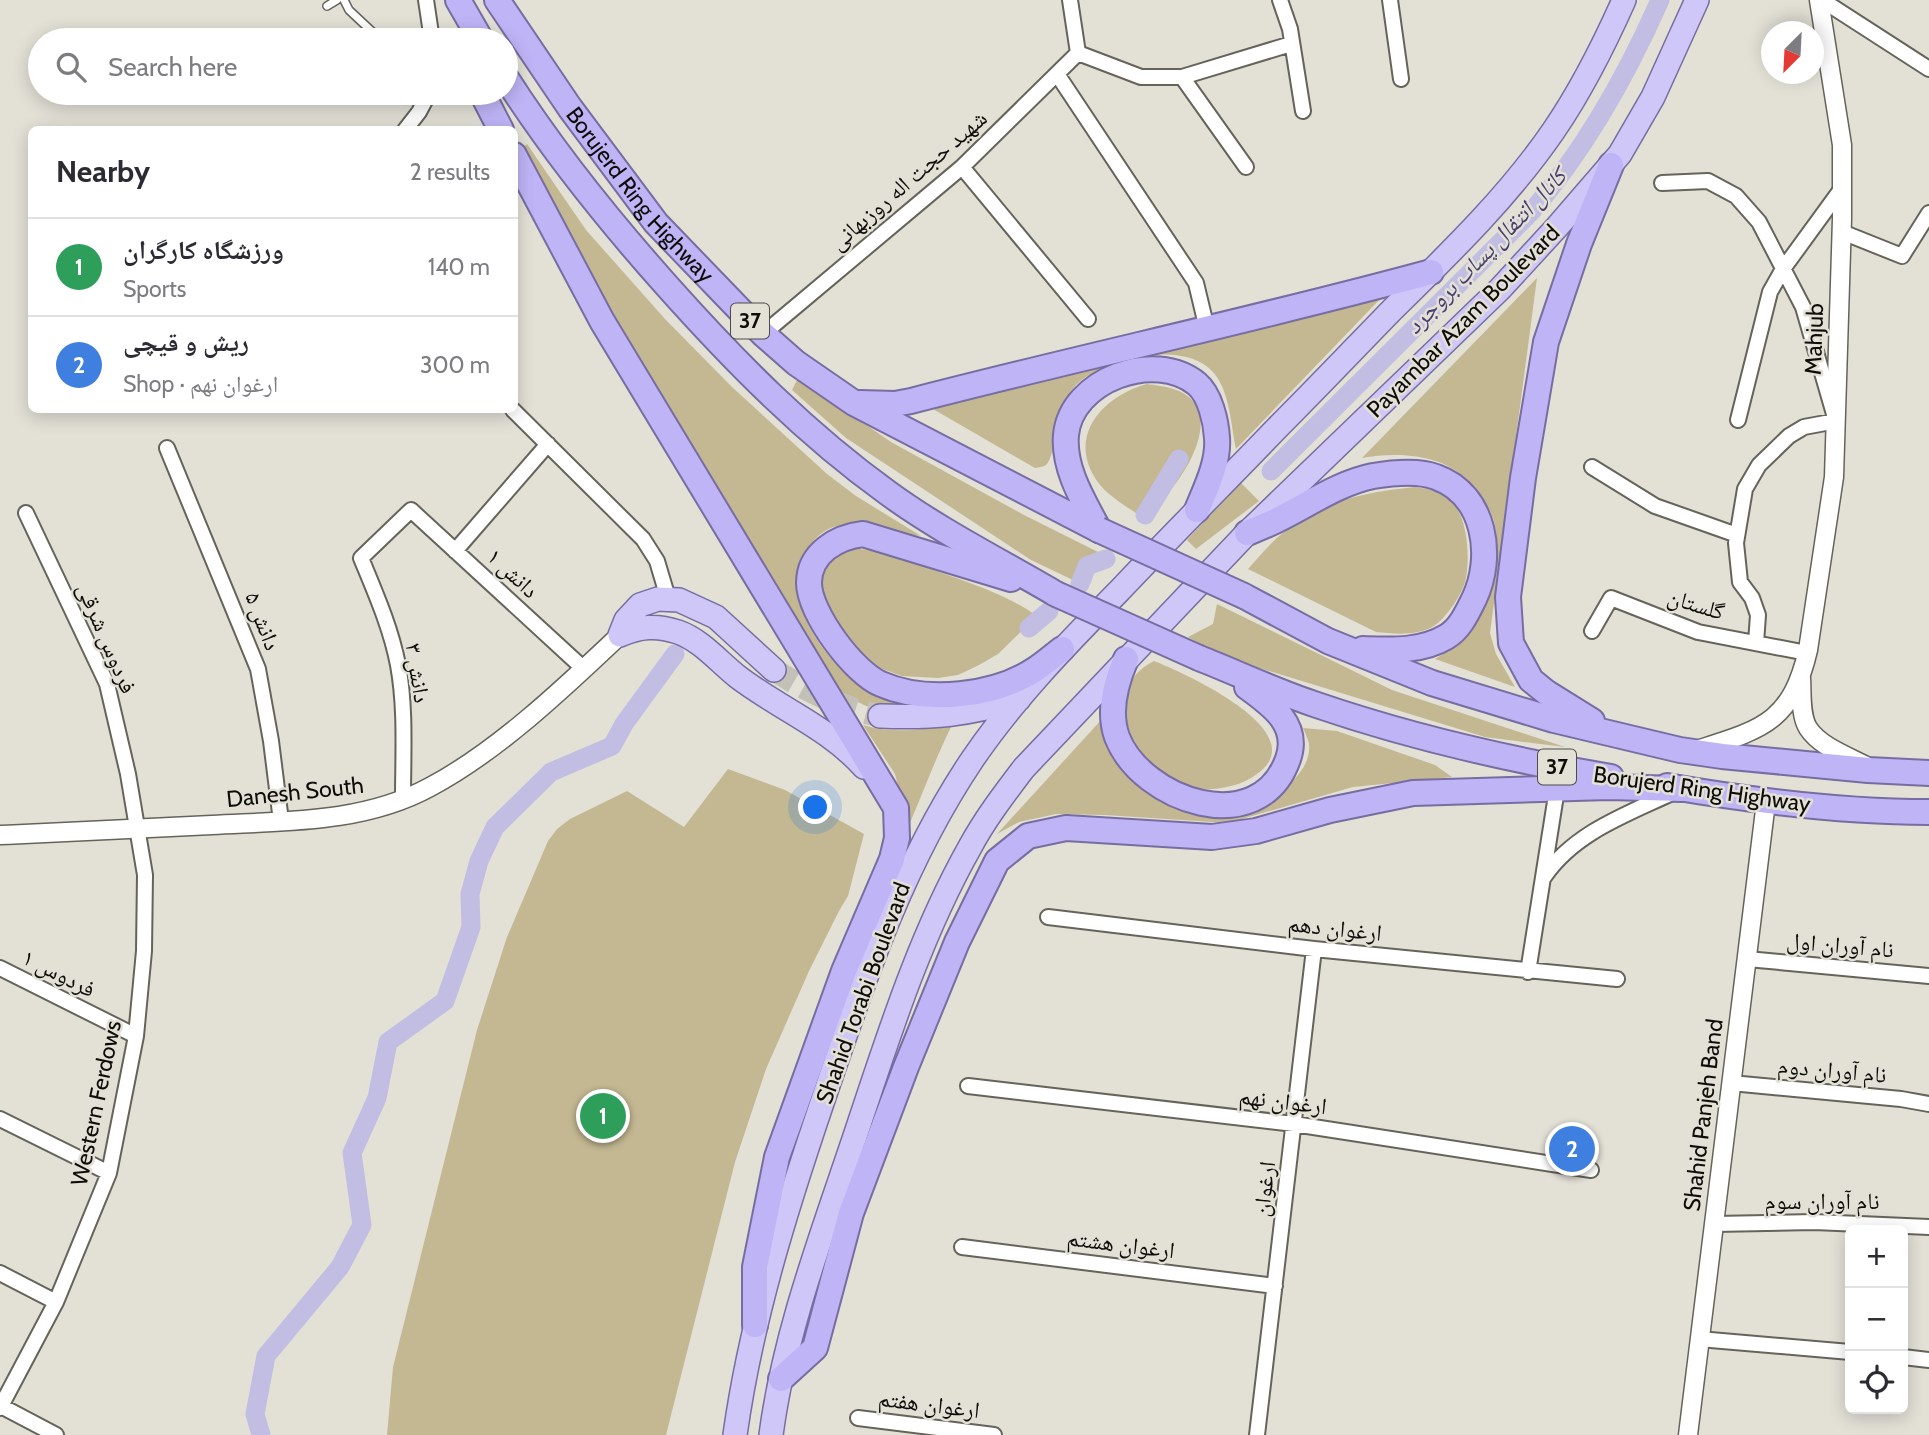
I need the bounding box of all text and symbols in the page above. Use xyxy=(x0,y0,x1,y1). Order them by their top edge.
north arrow xyxy=(1761,21,1824,84)
search box xyxy=(28,28,518,105)
icon: search xyxy=(52,48,90,86)
text: Search here xyxy=(108,51,237,83)
street label: Borujerd Ring Highway xyxy=(560,101,720,289)
street label: شهید حجت اله روزبهانی xyxy=(823,104,993,256)
text: Nearby xyxy=(56,153,150,190)
text: 2 results xyxy=(410,158,490,186)
water label: کانال انتقال پساب بروجرد xyxy=(1399,159,1576,340)
street label: Payambar Azam Boulevard xyxy=(1361,219,1565,423)
text: ورزشگاه کارگران xyxy=(123,234,284,266)
text: 1 xyxy=(75,253,83,281)
text: 140 m xyxy=(428,253,490,281)
text: Sports xyxy=(123,275,186,303)
street label: Mahjub xyxy=(1799,302,1829,375)
road number: 37 xyxy=(731,304,769,338)
text: ریش و قیچی xyxy=(123,326,249,358)
text: 2 xyxy=(73,351,85,379)
text: 300 m xyxy=(420,351,490,379)
text: Shop · ارغوان نهم xyxy=(123,370,278,398)
street label: دانش ۱ xyxy=(481,542,545,604)
street label: فردوس شرقی xyxy=(71,578,143,698)
street label: گلستان xyxy=(1664,582,1728,626)
street label: دانش ۵ xyxy=(239,588,287,654)
street label: دانش ۳ xyxy=(399,641,437,705)
road number: 37 xyxy=(1538,750,1576,784)
street label: Borujerd Ring Highway xyxy=(1592,760,1813,818)
street label: Danesh South xyxy=(225,771,365,813)
your location xyxy=(798,790,832,824)
street label: Shahid Torabi Boulevard xyxy=(810,878,916,1108)
street label: ارغوان دهم xyxy=(1286,909,1383,949)
street label: نام آوران اول xyxy=(1785,926,1895,966)
street label: فردوس ۱ xyxy=(18,943,100,1003)
street label: Shahid Panjeh Band xyxy=(1677,1017,1729,1213)
street label: Western Ferdows xyxy=(65,1018,127,1188)
street label: نام آوران دوم xyxy=(1776,1051,1888,1091)
street label: ارغوان نهم xyxy=(1237,1082,1328,1122)
pin: 1 xyxy=(580,1090,626,1142)
pin: 2 xyxy=(1549,1123,1595,1175)
street label: ارغوان xyxy=(1247,1160,1281,1218)
street label: نام آوران سوم xyxy=(1765,1187,1879,1217)
street label: ارغوان هشتم xyxy=(1065,1224,1176,1266)
map controls xyxy=(1845,1225,1908,1414)
button: + xyxy=(1845,1225,1908,1288)
button: − xyxy=(1845,1288,1908,1351)
button: locate xyxy=(1845,1351,1908,1414)
street label: ارغوان هفتم xyxy=(876,1384,981,1426)

